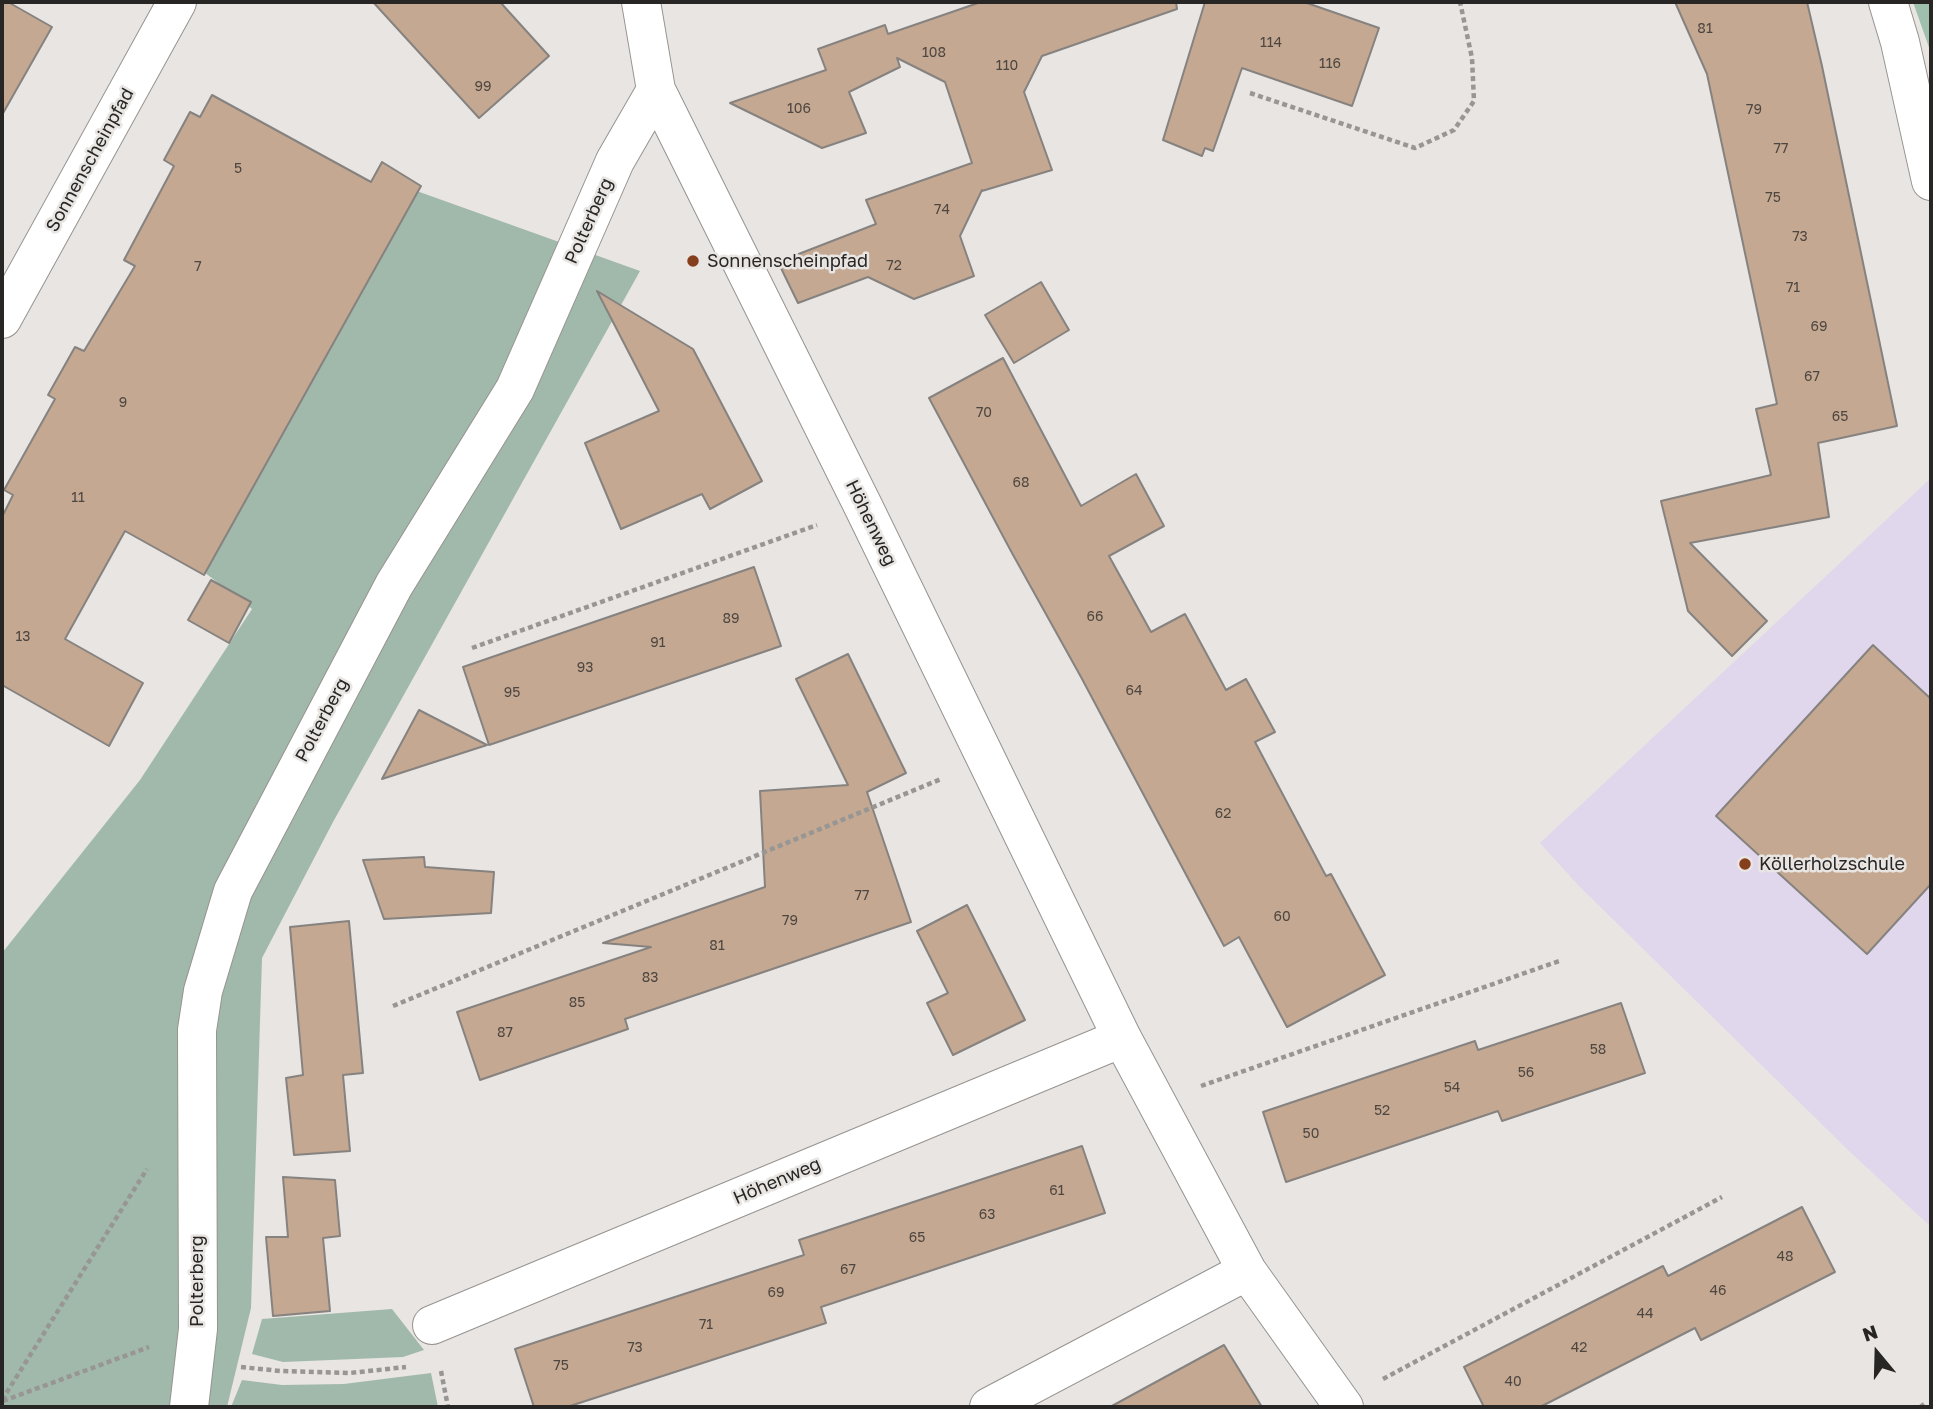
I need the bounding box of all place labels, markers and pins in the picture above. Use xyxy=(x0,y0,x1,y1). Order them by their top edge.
place label: Sonnenscheinpfad xyxy=(707,250,868,272)
marker: Sonnenscheinpfad xyxy=(685,253,701,269)
place label: Köllerholzschule xyxy=(1759,853,1905,875)
marker: Köllerholzschule xyxy=(1737,856,1753,872)

